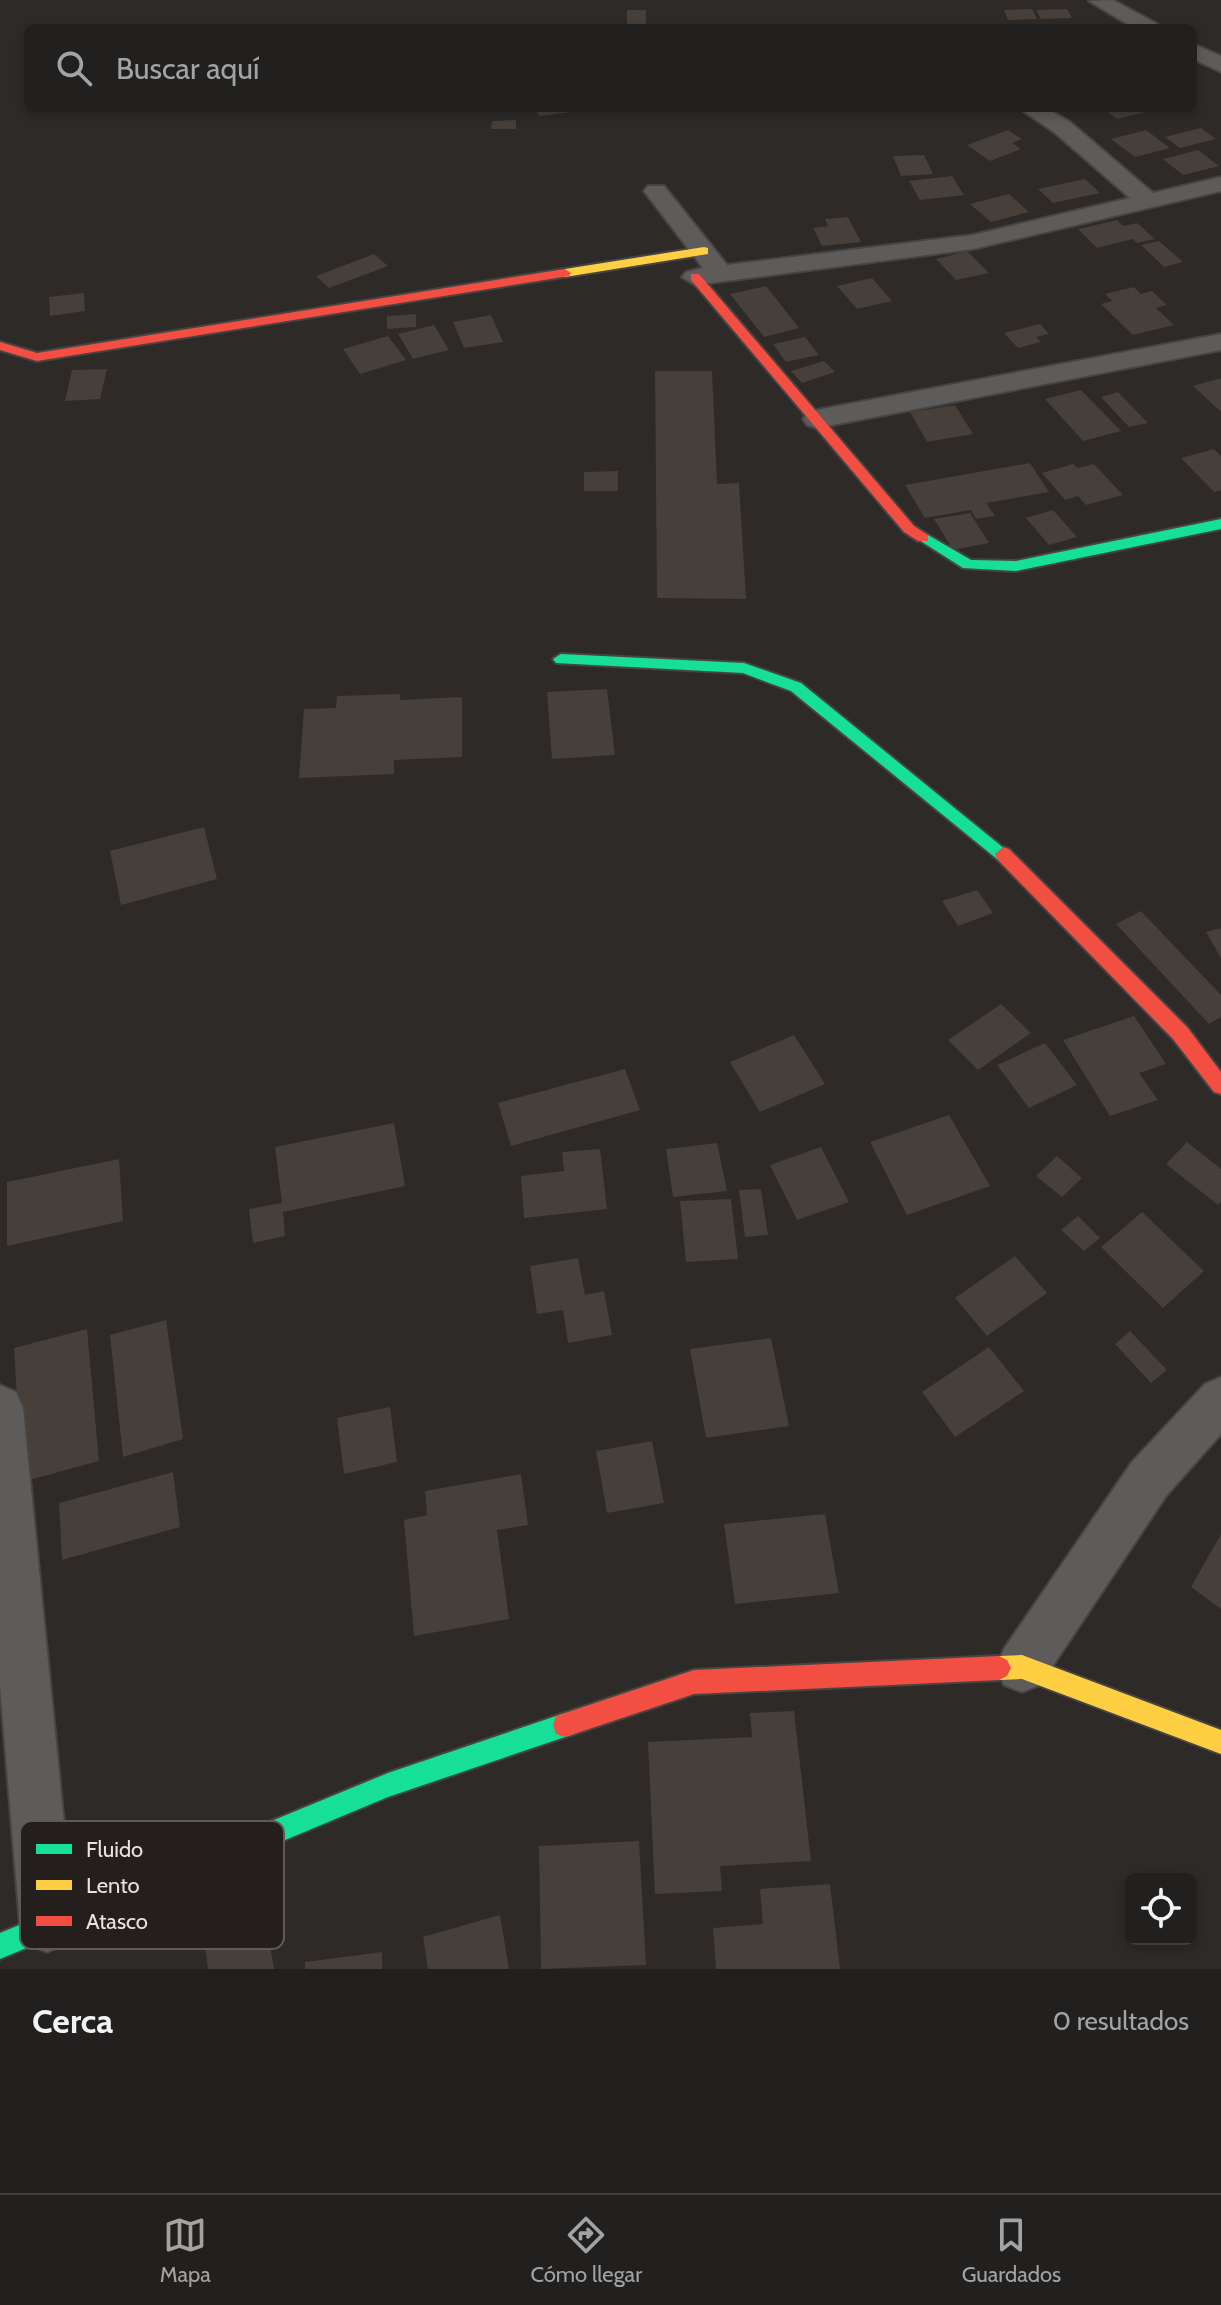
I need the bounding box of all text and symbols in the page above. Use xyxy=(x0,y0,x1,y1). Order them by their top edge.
search box xyxy=(24,24,1197,112)
icon: search xyxy=(52,46,96,90)
text: Buscar aquí xyxy=(116,50,259,87)
legend xyxy=(20,1821,284,1949)
text: Fluido xyxy=(86,1836,143,1863)
text: Lento xyxy=(86,1872,140,1899)
map controls xyxy=(1125,1873,1197,1945)
button: locate xyxy=(1125,1873,1197,1945)
text: Atasco xyxy=(86,1908,148,1935)
text: Cerca xyxy=(32,2000,113,2042)
text: 0 resultados xyxy=(1053,2005,1189,2037)
tab: Mapa xyxy=(160,2213,211,2288)
tab: Cómo llegar xyxy=(530,2213,642,2288)
tab: Guardados xyxy=(962,2213,1061,2288)

